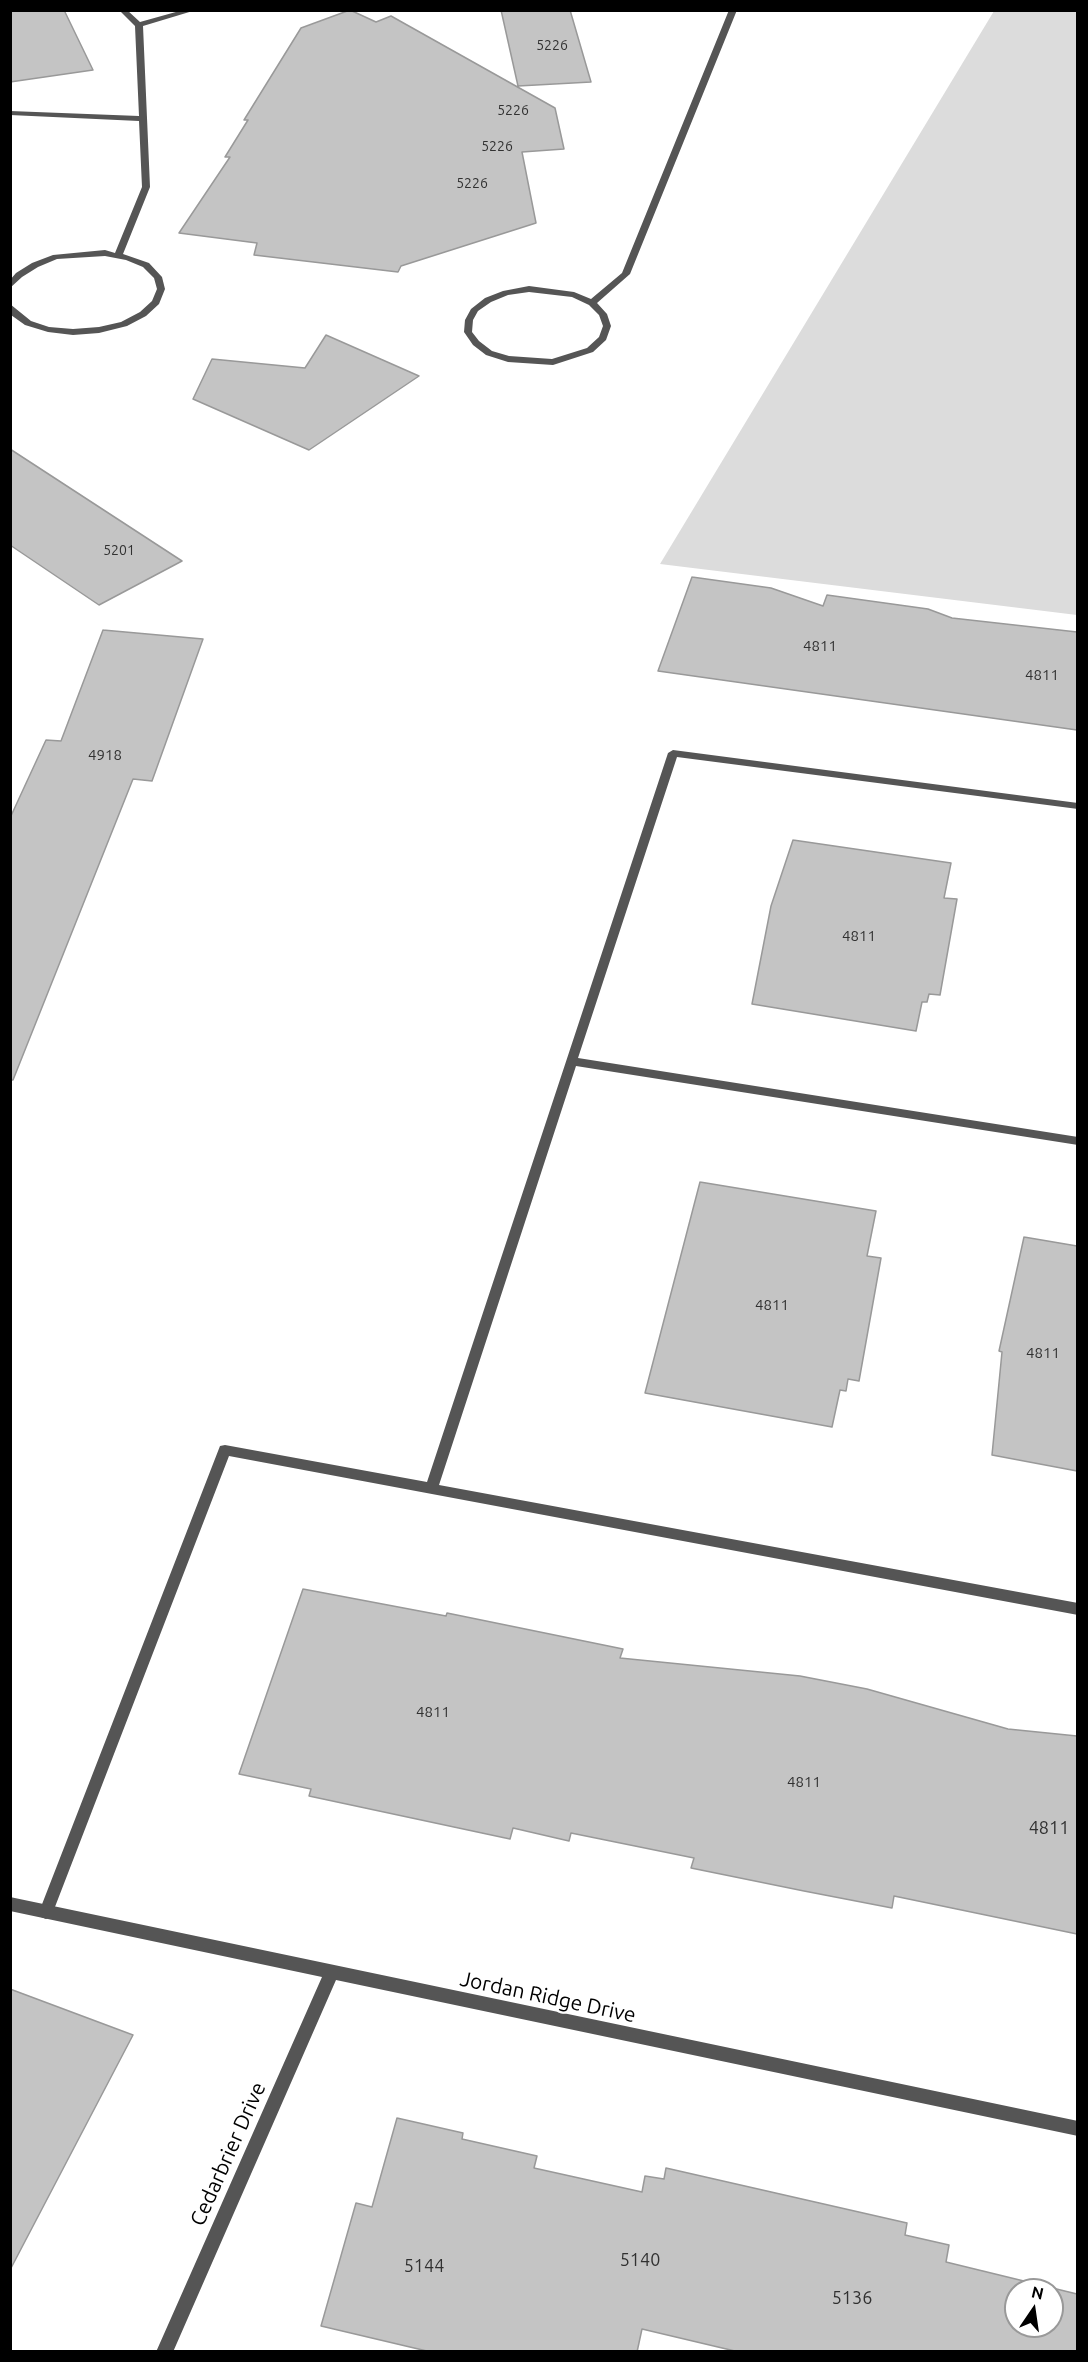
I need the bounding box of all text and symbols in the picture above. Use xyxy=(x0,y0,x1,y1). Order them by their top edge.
house number: 5226 xyxy=(536,37,568,53)
house number: 5226 xyxy=(497,102,529,118)
house number: 5226 xyxy=(481,138,513,154)
house number: 5226 xyxy=(456,175,488,191)
house number: 5201 xyxy=(103,542,135,558)
house number: 4811 xyxy=(803,637,837,655)
house number: 4811 xyxy=(1025,666,1059,684)
house number: 4918 xyxy=(88,746,122,764)
house number: 4811 xyxy=(842,927,876,945)
house number: 4811 xyxy=(755,1296,789,1314)
house number: 4811 xyxy=(1026,1344,1060,1362)
house number: 4811 xyxy=(416,1703,450,1721)
house number: 4811 xyxy=(787,1773,821,1791)
house number: 4811 xyxy=(1029,1817,1069,1839)
street label: Jordan Ridge Drive xyxy=(458,1966,638,2028)
street label: Cedarbrier Drive xyxy=(185,2078,271,2230)
house number: 5140 xyxy=(620,2249,660,2271)
house number: 5144 xyxy=(404,2255,444,2277)
north arrow xyxy=(1004,2278,1064,2338)
text: N xyxy=(1030,2282,1045,2303)
house number: 5136 xyxy=(832,2287,872,2309)

